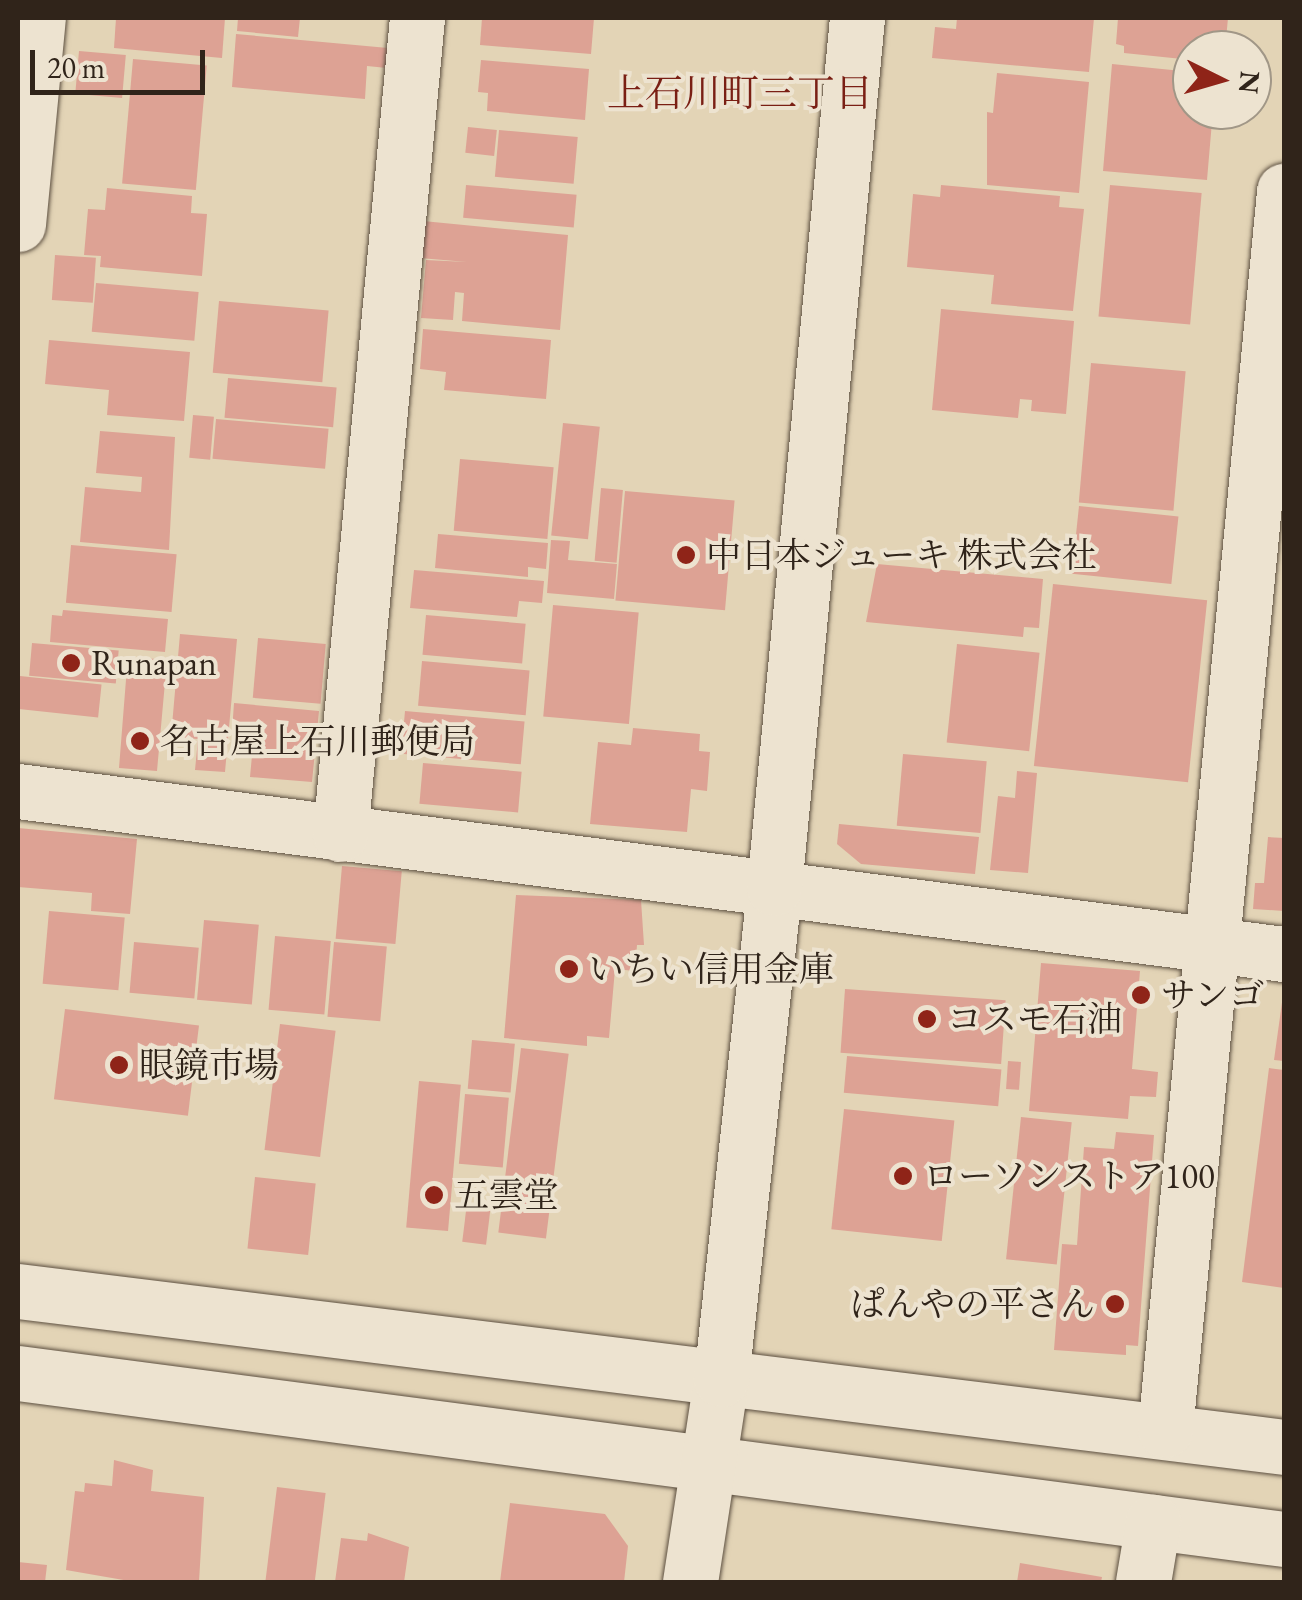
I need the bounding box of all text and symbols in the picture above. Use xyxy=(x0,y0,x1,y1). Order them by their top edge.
scale bar xyxy=(35,30,210,92)
north arrow xyxy=(1172,30,1272,130)
text: 20 m xyxy=(47,48,105,87)
district label: 上石川町三丁目 xyxy=(607,70,873,116)
text: N xyxy=(1231,70,1269,95)
place label: 中日本ジューキ 株式会社 xyxy=(706,534,1098,576)
marker: 中日本ジューキ 株式会社 xyxy=(675,544,697,566)
place label: Runapan xyxy=(91,642,217,684)
marker: Runapan xyxy=(60,652,82,674)
place label: 名古屋上石川郵便局 xyxy=(160,720,475,762)
marker: 名古屋上石川郵便局 xyxy=(129,730,151,752)
place label: いちい信用金庫 xyxy=(589,948,834,990)
marker: いちい信用金庫 xyxy=(558,958,580,980)
place label: サンゴ xyxy=(1161,974,1266,1016)
marker: サンゴ xyxy=(1130,984,1152,1006)
place label: コスモ石油 xyxy=(947,998,1122,1040)
marker: コスモ石油 xyxy=(916,1008,938,1030)
place label: 眼鏡市場 xyxy=(139,1044,279,1086)
marker: 眼鏡市場 xyxy=(108,1054,130,1076)
place label: ローソンストア100 xyxy=(923,1155,1218,1197)
marker: ローソンストア100 xyxy=(892,1165,914,1187)
place label: 五雲堂 xyxy=(454,1174,559,1216)
marker: 五雲堂 xyxy=(423,1184,445,1206)
place label: ぱんやの平さん xyxy=(850,1283,1095,1325)
marker: ぱんやの平さん xyxy=(1104,1293,1126,1315)

